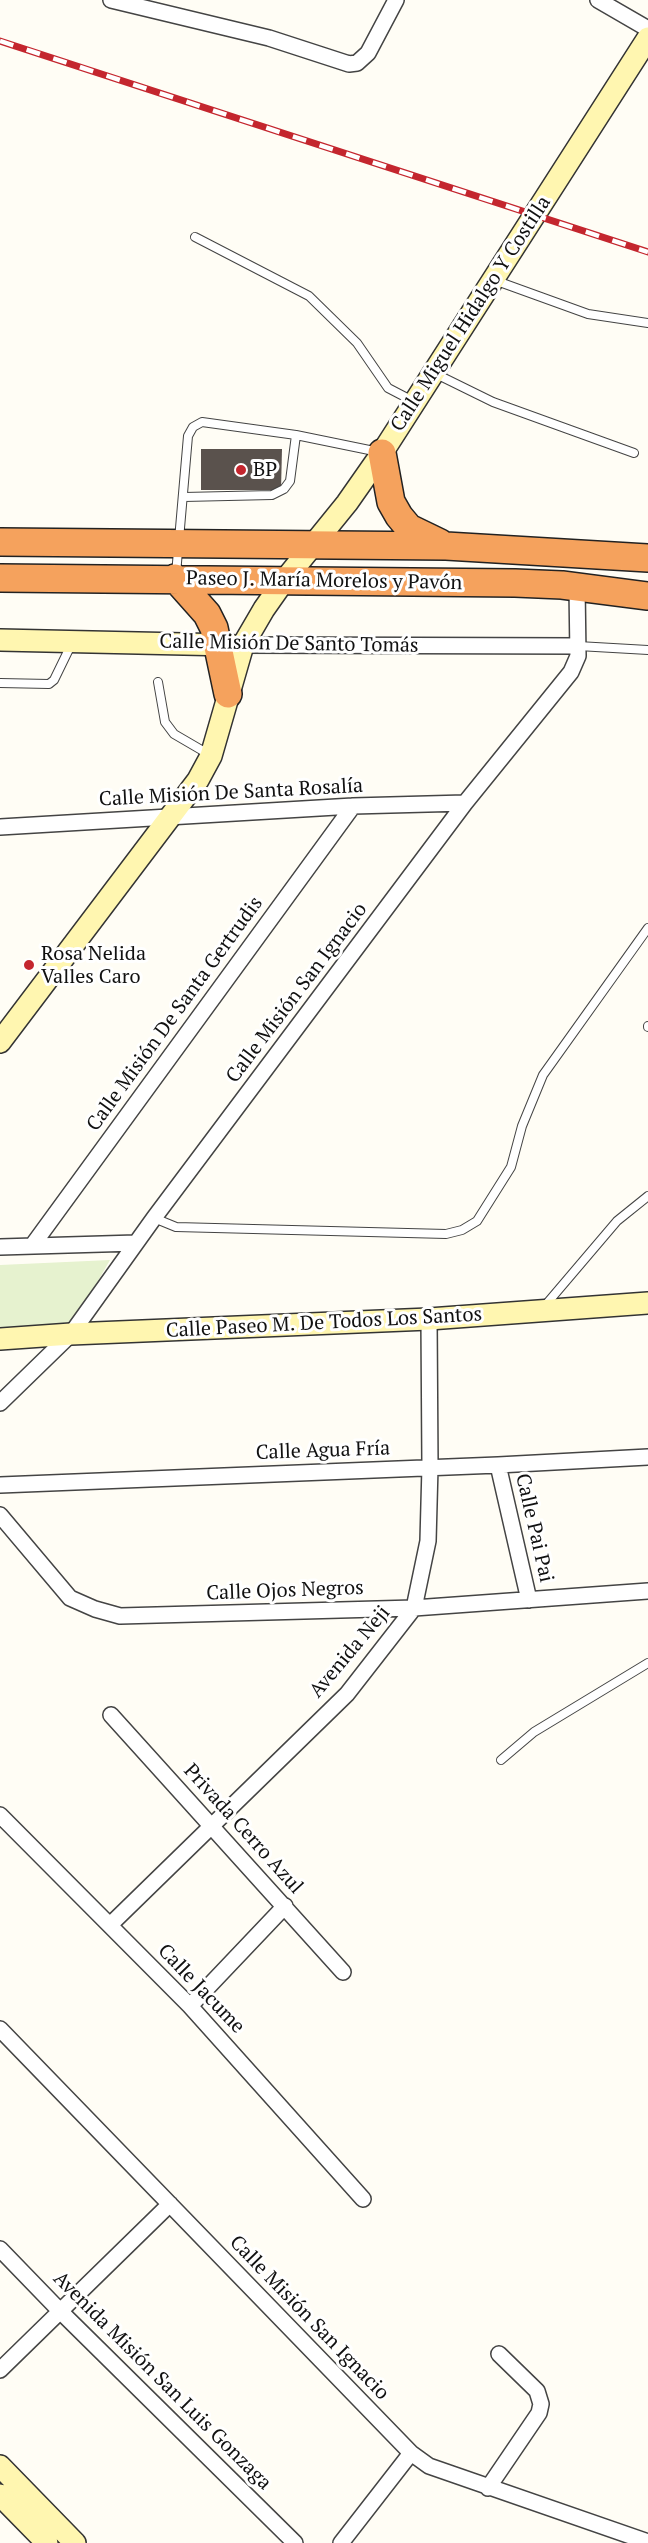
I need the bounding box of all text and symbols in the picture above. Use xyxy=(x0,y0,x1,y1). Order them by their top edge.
street label: Calle Miguel Hidalgo Y Costilla xyxy=(386,192,556,436)
place label: BP xyxy=(253,458,277,482)
marker: BP xyxy=(234,463,248,477)
street label: Paseo J. María Morelos y Pavón xyxy=(186,567,462,595)
street label: Calle Misión De Santo Tomás xyxy=(159,630,419,658)
street label: Calle Misión De Santa Rosalía xyxy=(98,774,364,812)
street label: Calle Misión De Santa Gertrudis xyxy=(82,892,268,1136)
street label: Calle Misión San Ignacio xyxy=(221,898,373,1088)
place label: Rosa Nelida Valles Caro xyxy=(41,942,146,989)
marker: Rosa Nelida Valles Caro xyxy=(22,958,36,972)
street label: Calle Paseo M. De Todos Los Santos xyxy=(165,1303,483,1343)
street label: Calle Agua Fría xyxy=(255,1437,391,1465)
street label: Calle Pai Pai xyxy=(510,1471,558,1585)
street label: Calle Ojos Negros xyxy=(206,1576,364,1606)
street label: Avenida Neji xyxy=(305,1601,395,1703)
street label: Privada Cerro Azul xyxy=(178,1759,308,1899)
street label: Calle Jacume xyxy=(152,1939,250,2039)
street label: Calle Misión San Ignacio xyxy=(224,2231,394,2405)
street label: Avenida Misión San Luis Gonzaga xyxy=(48,2267,276,2495)

